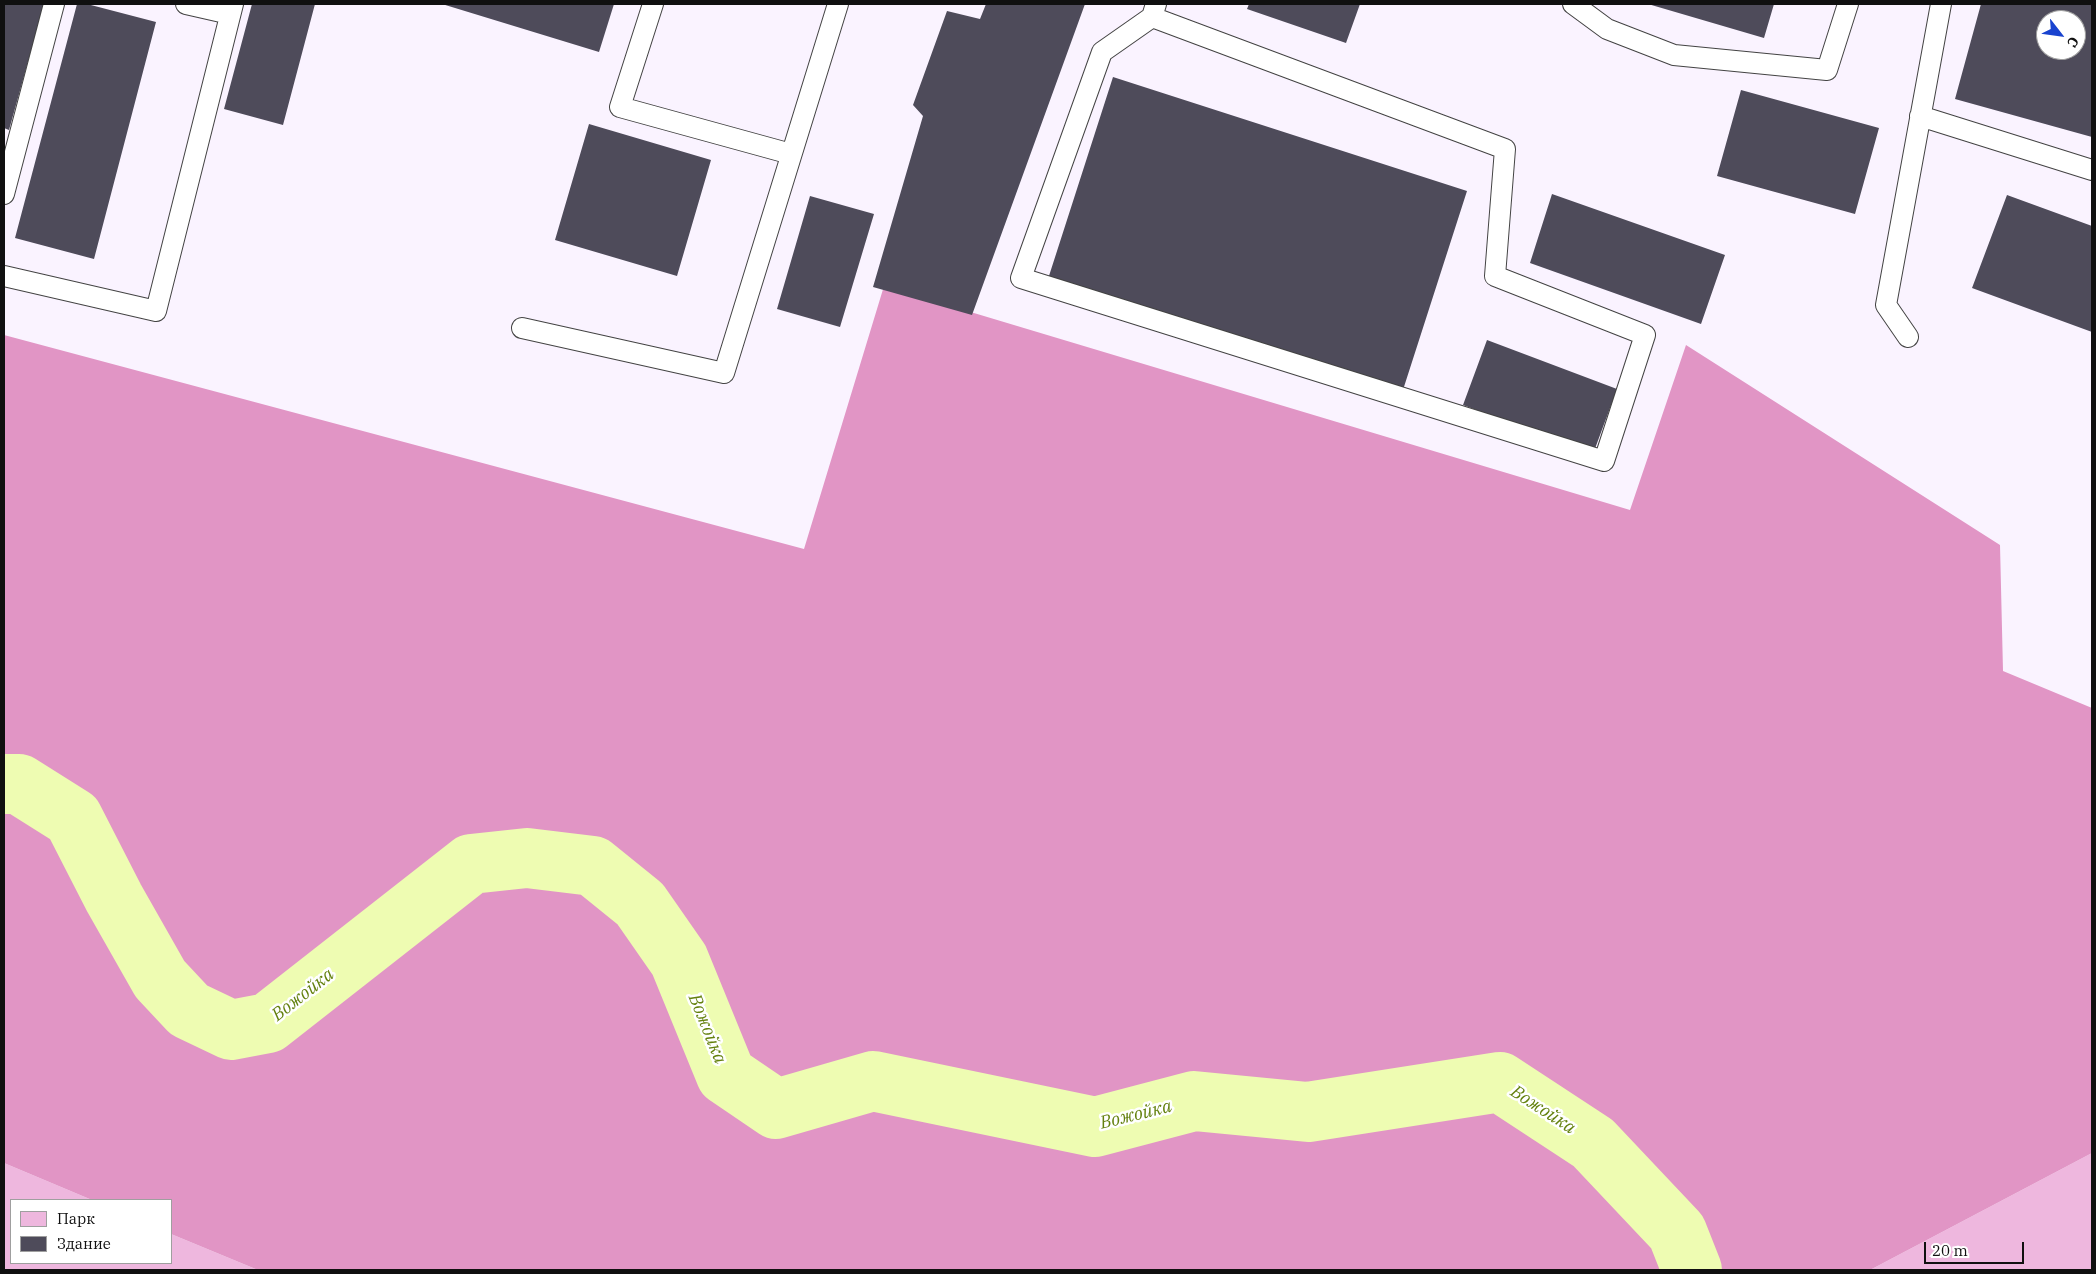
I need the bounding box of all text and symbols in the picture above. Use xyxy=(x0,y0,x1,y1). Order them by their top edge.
north arrow xyxy=(2036,10,2086,60)
text: С xyxy=(2063,33,2083,51)
water label: Вожойка xyxy=(268,964,338,1026)
water label: Вожойка xyxy=(683,991,731,1067)
water label: Вожойка xyxy=(1506,1081,1580,1139)
water label: Вожойка xyxy=(1098,1096,1174,1134)
legend xyxy=(10,1199,172,1264)
text: Парк xyxy=(57,1209,95,1228)
scale bar xyxy=(1926,1232,2026,1264)
text: Здание xyxy=(57,1234,111,1253)
text: 20 m xyxy=(1932,1241,1968,1260)

